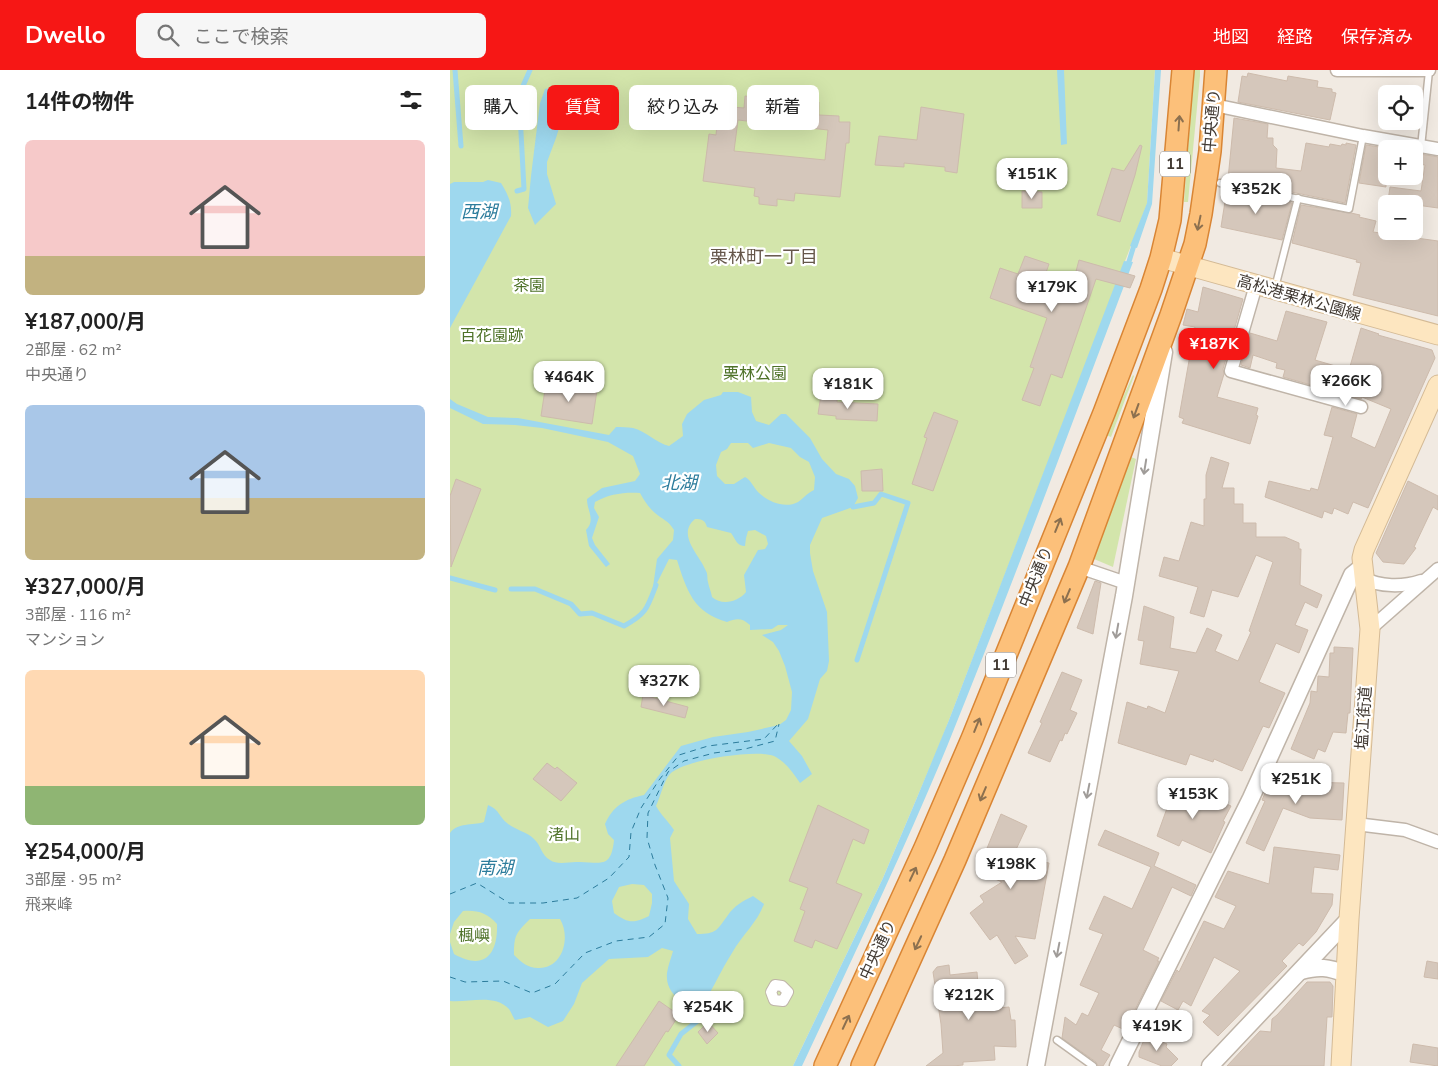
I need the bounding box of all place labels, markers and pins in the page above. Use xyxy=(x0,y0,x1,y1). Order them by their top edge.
pin: ¥151K xyxy=(997,158,1067,200)
pin: ¥352K xyxy=(1221,172,1291,215)
pin: ¥179K xyxy=(1017,270,1087,313)
pin: ¥187K xyxy=(1179,328,1249,370)
pin: ¥464K xyxy=(534,360,604,403)
pin: ¥266K xyxy=(1311,364,1381,407)
pin: ¥181K xyxy=(813,368,883,410)
pin: ¥327K xyxy=(629,664,699,707)
pin: ¥251K xyxy=(1261,762,1331,805)
pin: ¥153K xyxy=(1158,778,1228,820)
pin: ¥198K xyxy=(976,848,1046,890)
pin: ¥212K xyxy=(934,978,1004,1021)
pin: ¥254K xyxy=(673,990,743,1033)
pin: ¥419K xyxy=(1122,1010,1192,1052)

